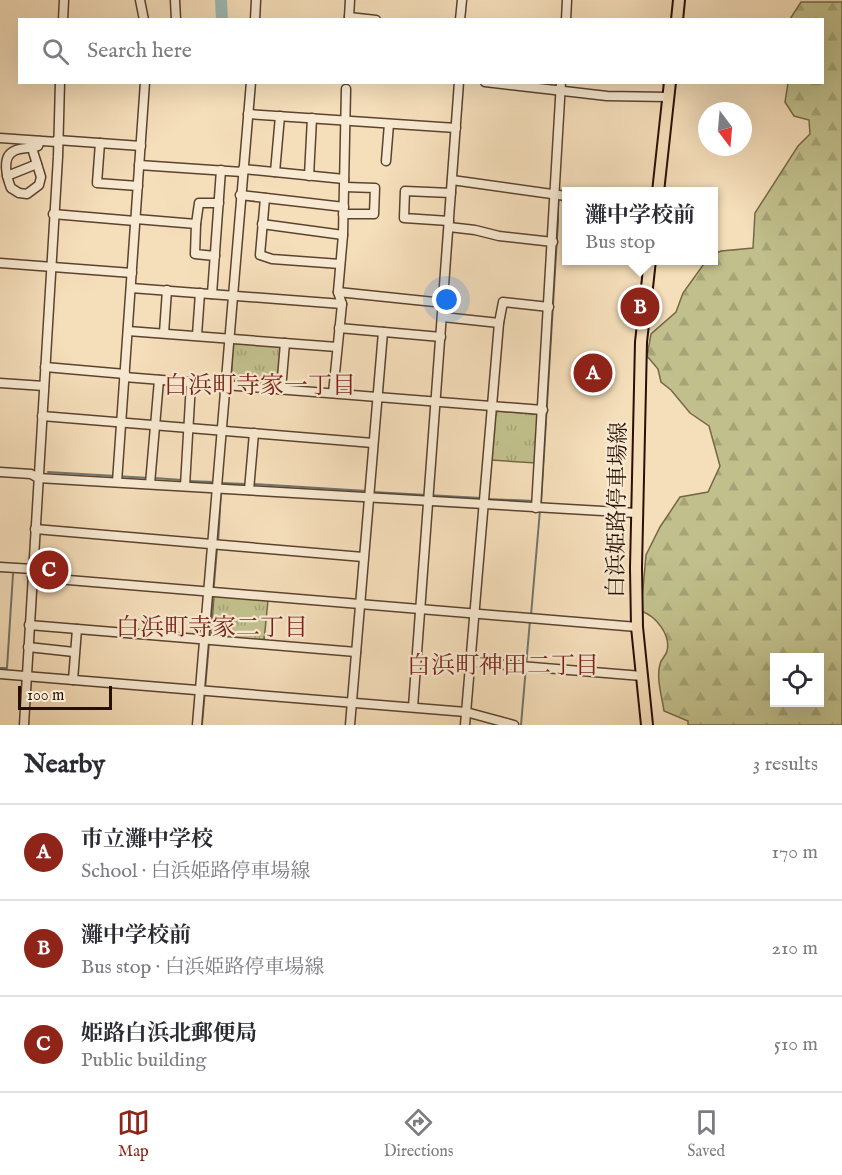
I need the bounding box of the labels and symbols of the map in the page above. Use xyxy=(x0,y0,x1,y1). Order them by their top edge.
north arrow xyxy=(698,102,752,156)
pin: B xyxy=(620,284,660,330)
your location xyxy=(432,285,461,314)
pin: A xyxy=(574,350,612,395)
district label: 白浜町寺家一丁目 xyxy=(164,371,356,402)
street label: 白浜姫路停車場線 xyxy=(602,422,634,598)
pin: C xyxy=(29,548,68,592)
district label: 白浜町寺家二丁目 xyxy=(116,613,308,644)
district label: 白浜町神田二丁目 xyxy=(407,651,599,682)
scale bar xyxy=(18,683,112,710)

